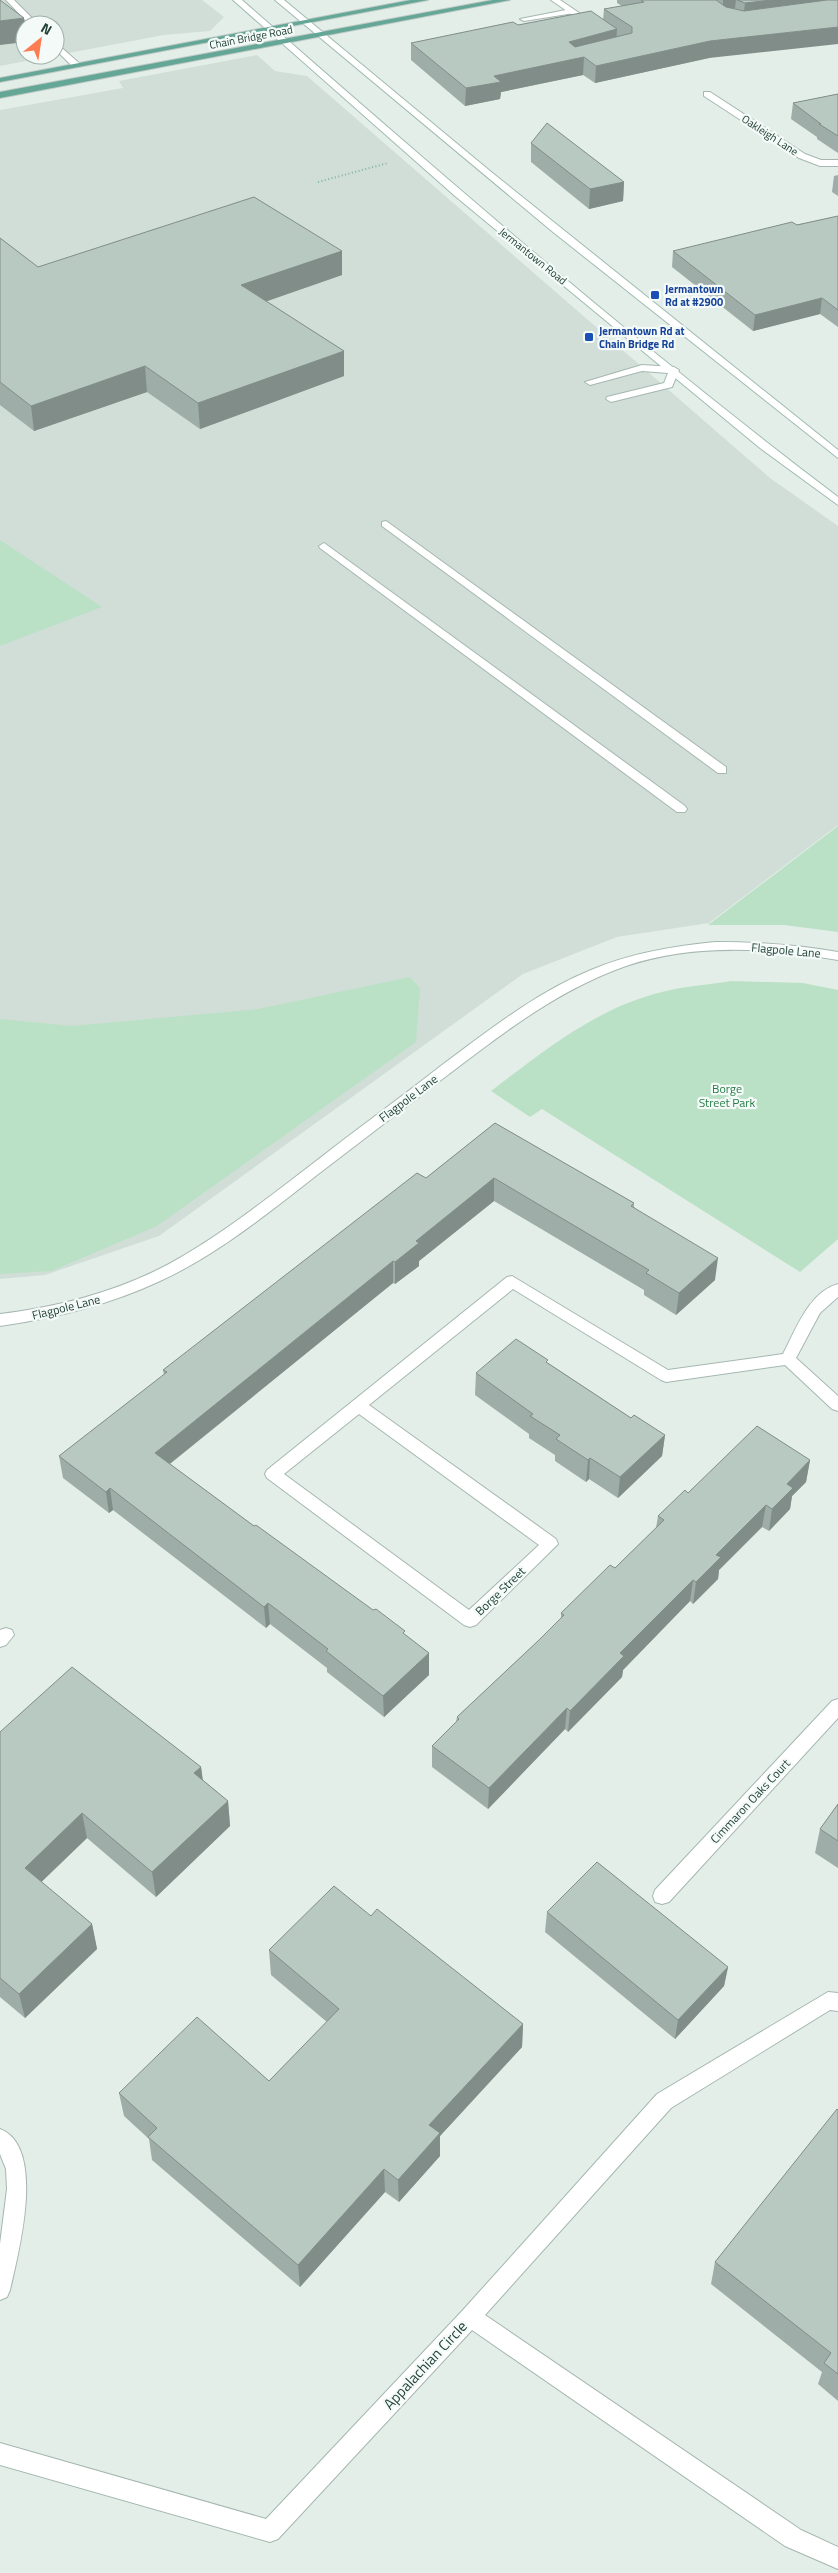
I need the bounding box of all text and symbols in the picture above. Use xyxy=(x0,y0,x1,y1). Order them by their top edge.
north arrow xyxy=(15,15,65,65)
text: N xyxy=(37,17,56,40)
street label: Chain Bridge Road xyxy=(208,21,294,53)
street label: Oakleigh Lane xyxy=(738,111,802,160)
street label: Jermantown Road xyxy=(496,224,570,289)
place label: Jermantown Rd at #2900 xyxy=(665,281,723,310)
marker: Jermantown Rd at #2900 xyxy=(649,289,661,301)
place label: Jermantown Rd at Chain Bridge Rd xyxy=(599,323,685,352)
marker: Jermantown Rd at Chain Bridge Rd xyxy=(583,331,595,343)
street label: Flagpole Lane xyxy=(750,937,822,963)
street label: Flagpole Lane xyxy=(374,1069,442,1127)
park label: Borge Street Park xyxy=(699,1079,756,1112)
street label: Flagpole Lane xyxy=(30,1289,102,1325)
street label: Borge Street xyxy=(471,1562,530,1620)
street label: Cimmaron Oaks Court xyxy=(706,1754,795,1848)
street label: Appalachian Circle xyxy=(378,2315,472,2415)

